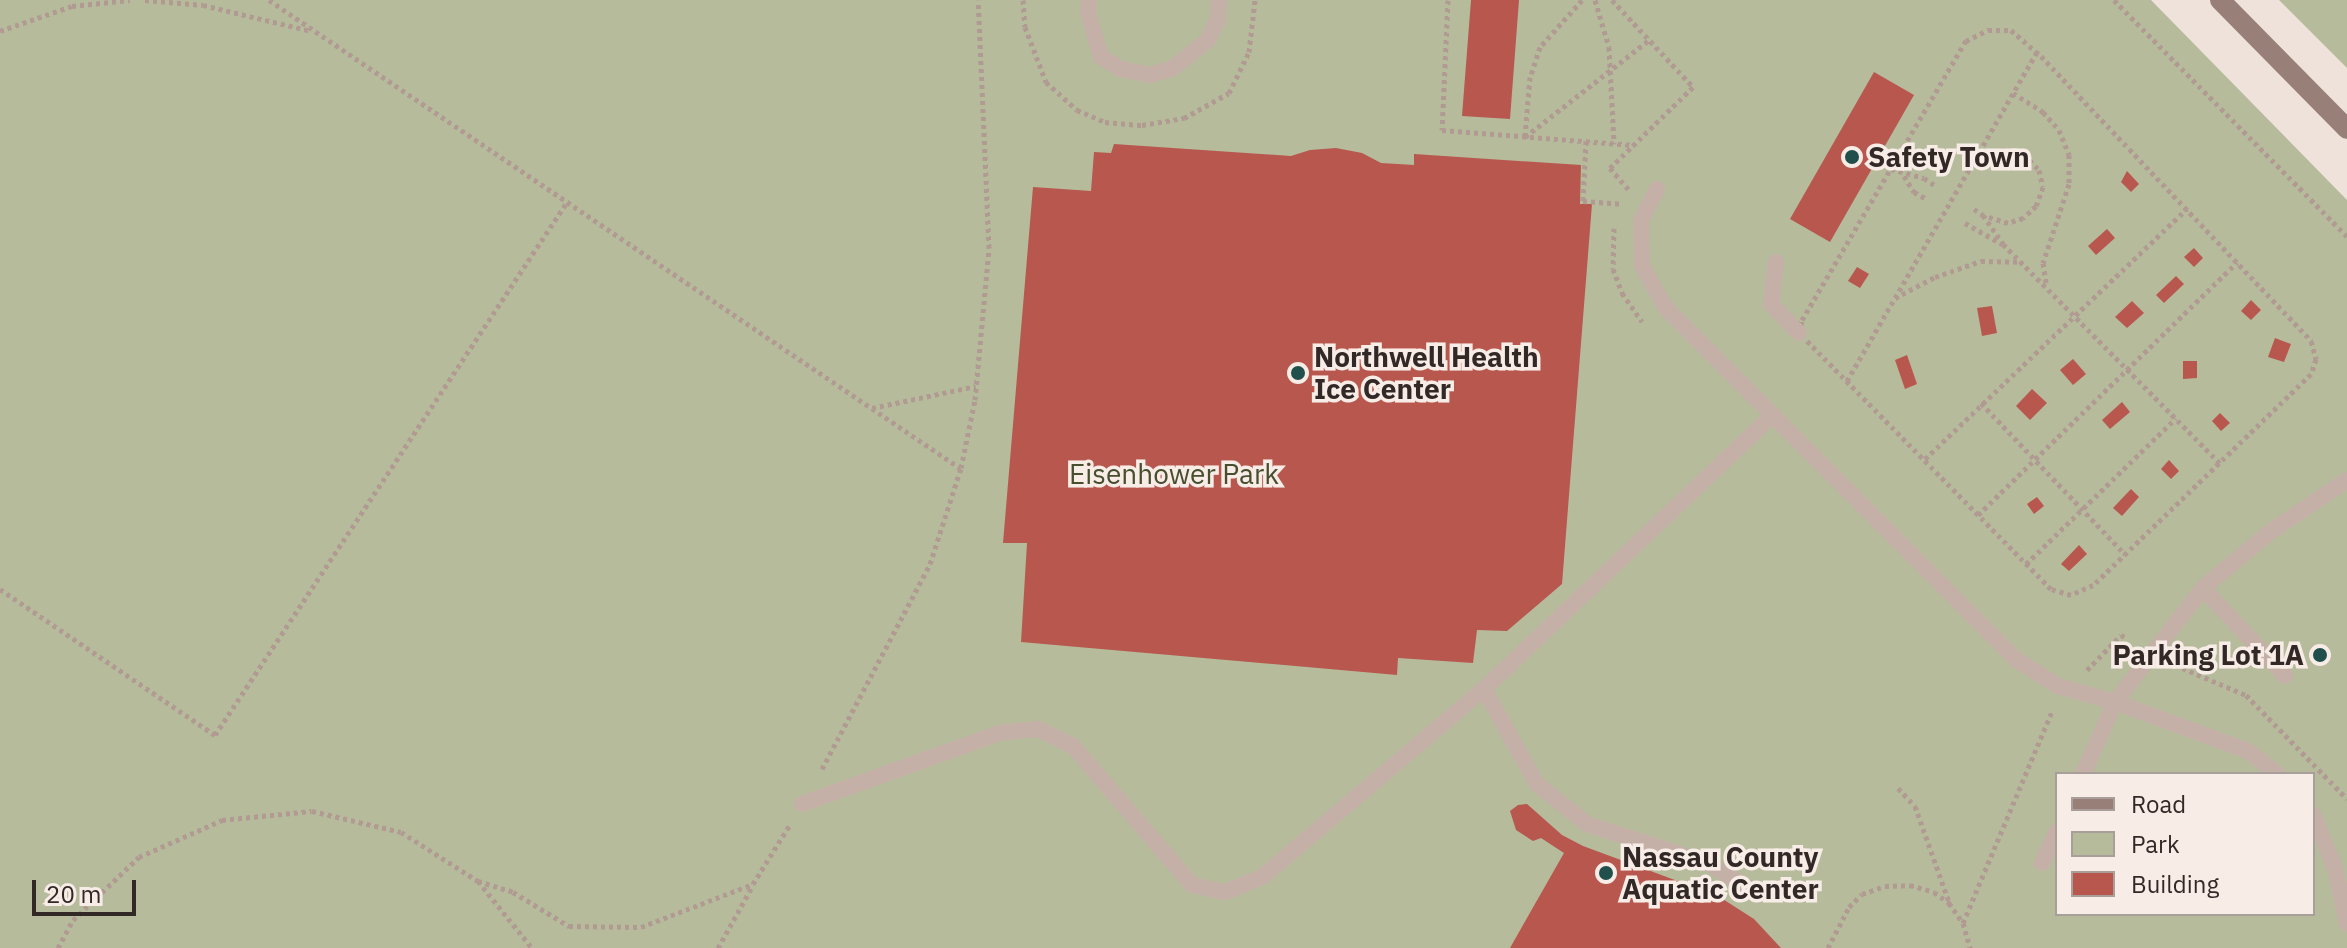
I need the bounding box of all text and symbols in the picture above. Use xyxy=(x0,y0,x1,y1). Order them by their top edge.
place label: Safety Town xyxy=(1868,140,2030,174)
marker: Safety Town xyxy=(1843,148,1861,166)
place label: Northwell Health Ice Center xyxy=(1314,340,1539,406)
marker: Northwell Health Ice Center xyxy=(1289,364,1307,382)
park label: Eisenhower Park xyxy=(1069,457,1279,491)
place label: Parking Lot 1A xyxy=(2112,638,2304,672)
marker: Parking Lot 1A xyxy=(2311,646,2329,664)
legend xyxy=(2055,772,2315,916)
text: Road xyxy=(2131,788,2186,820)
text: Park xyxy=(2131,828,2180,860)
place label: Nassau County Aquatic Center xyxy=(1622,840,1819,906)
scale bar xyxy=(36,864,140,914)
marker: Nassau County Aquatic Center xyxy=(1597,864,1615,882)
text: Building xyxy=(2131,868,2219,900)
text: 20 m xyxy=(46,878,101,910)

